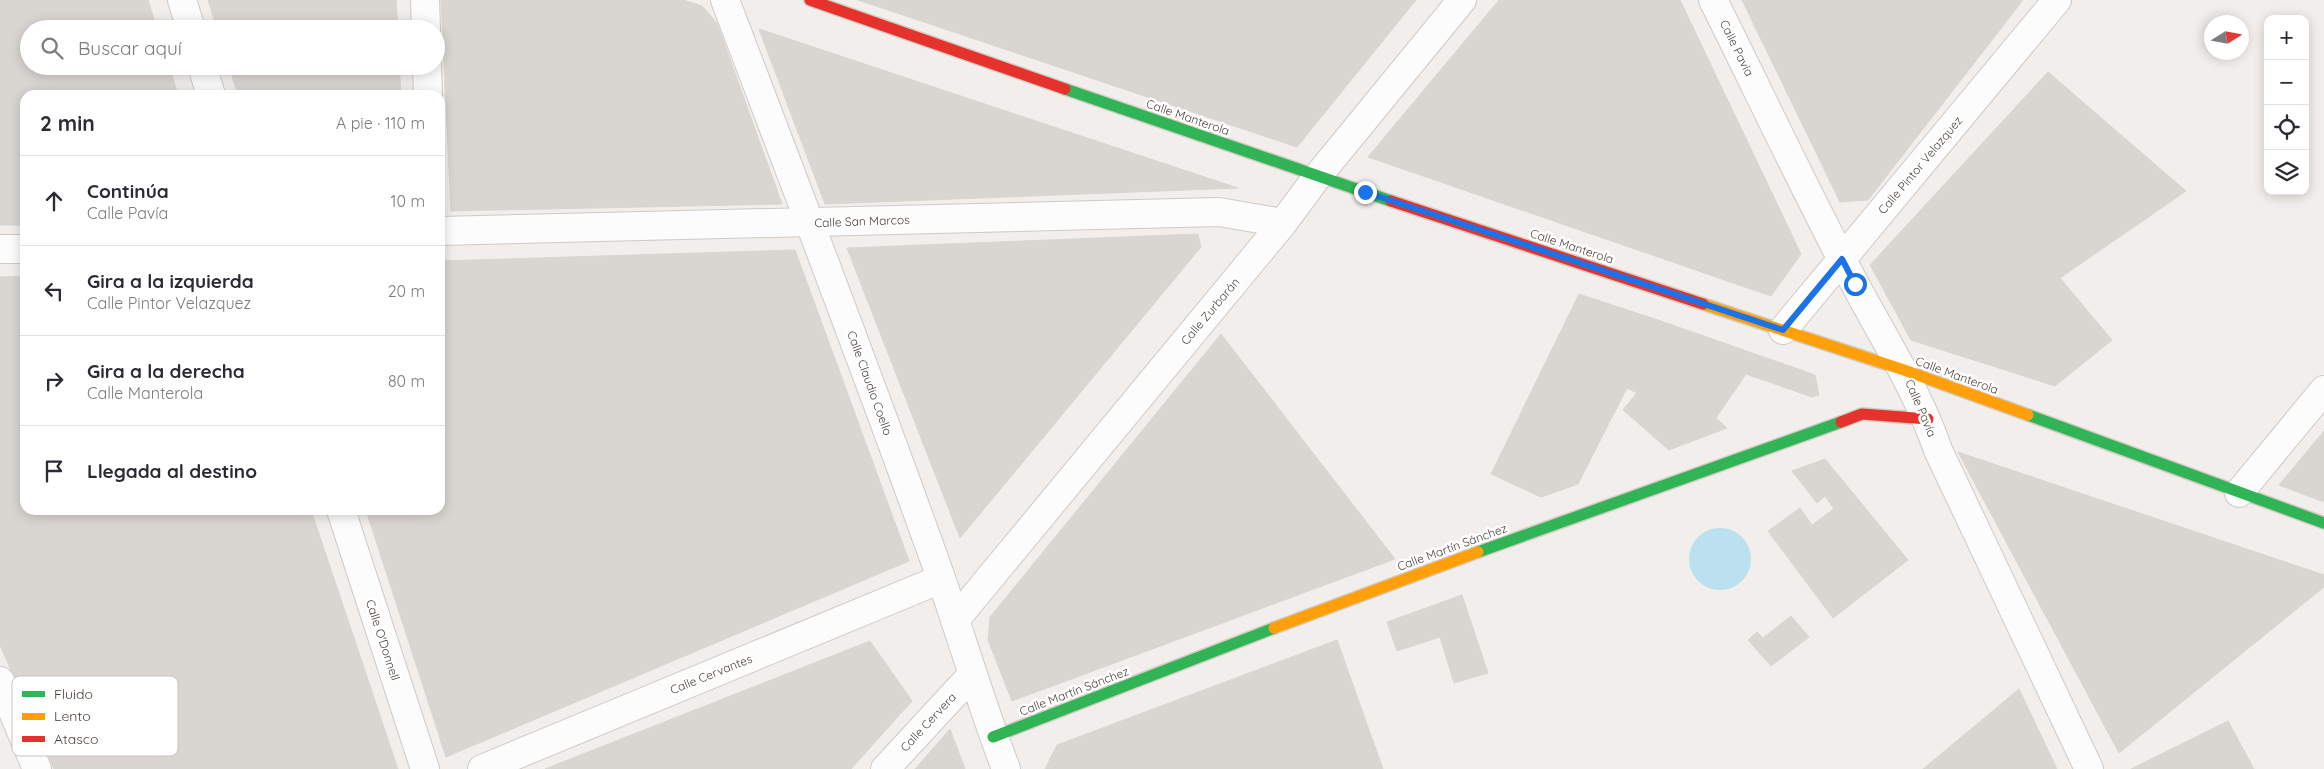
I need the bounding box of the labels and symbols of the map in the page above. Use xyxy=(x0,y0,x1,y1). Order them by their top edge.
north arrow xyxy=(2204,15,2249,60)
street label: Calle Pavía xyxy=(1717,17,1757,79)
street label: Calle Manterola xyxy=(1144,96,1232,138)
street label: Calle Pintor Velazquez xyxy=(1875,113,1965,217)
route end xyxy=(1354,181,1377,204)
street label: Calle San Marcos xyxy=(814,212,910,230)
street label: Calle Manterola xyxy=(1528,225,1616,267)
route start xyxy=(1844,273,1867,296)
street label: Calle Zurbarán xyxy=(1178,274,1242,348)
street label: Calle Claudio Coello xyxy=(844,329,896,437)
street label: Calle Manterola xyxy=(1913,353,2001,397)
street label: Calle Pavía xyxy=(1902,377,1940,439)
street label: Calle Martín Sánchez xyxy=(1395,520,1509,574)
street label: Calle O'Donnell xyxy=(363,598,403,682)
street label: Calle Cervantes xyxy=(668,651,755,697)
street label: Calle Martín Sánchez xyxy=(1017,663,1131,719)
legend xyxy=(12,676,178,756)
text: Fluido xyxy=(54,685,93,703)
street label: Calle Cervera xyxy=(897,689,959,755)
text: Lento xyxy=(54,707,91,725)
text: Atasco xyxy=(54,730,99,748)

